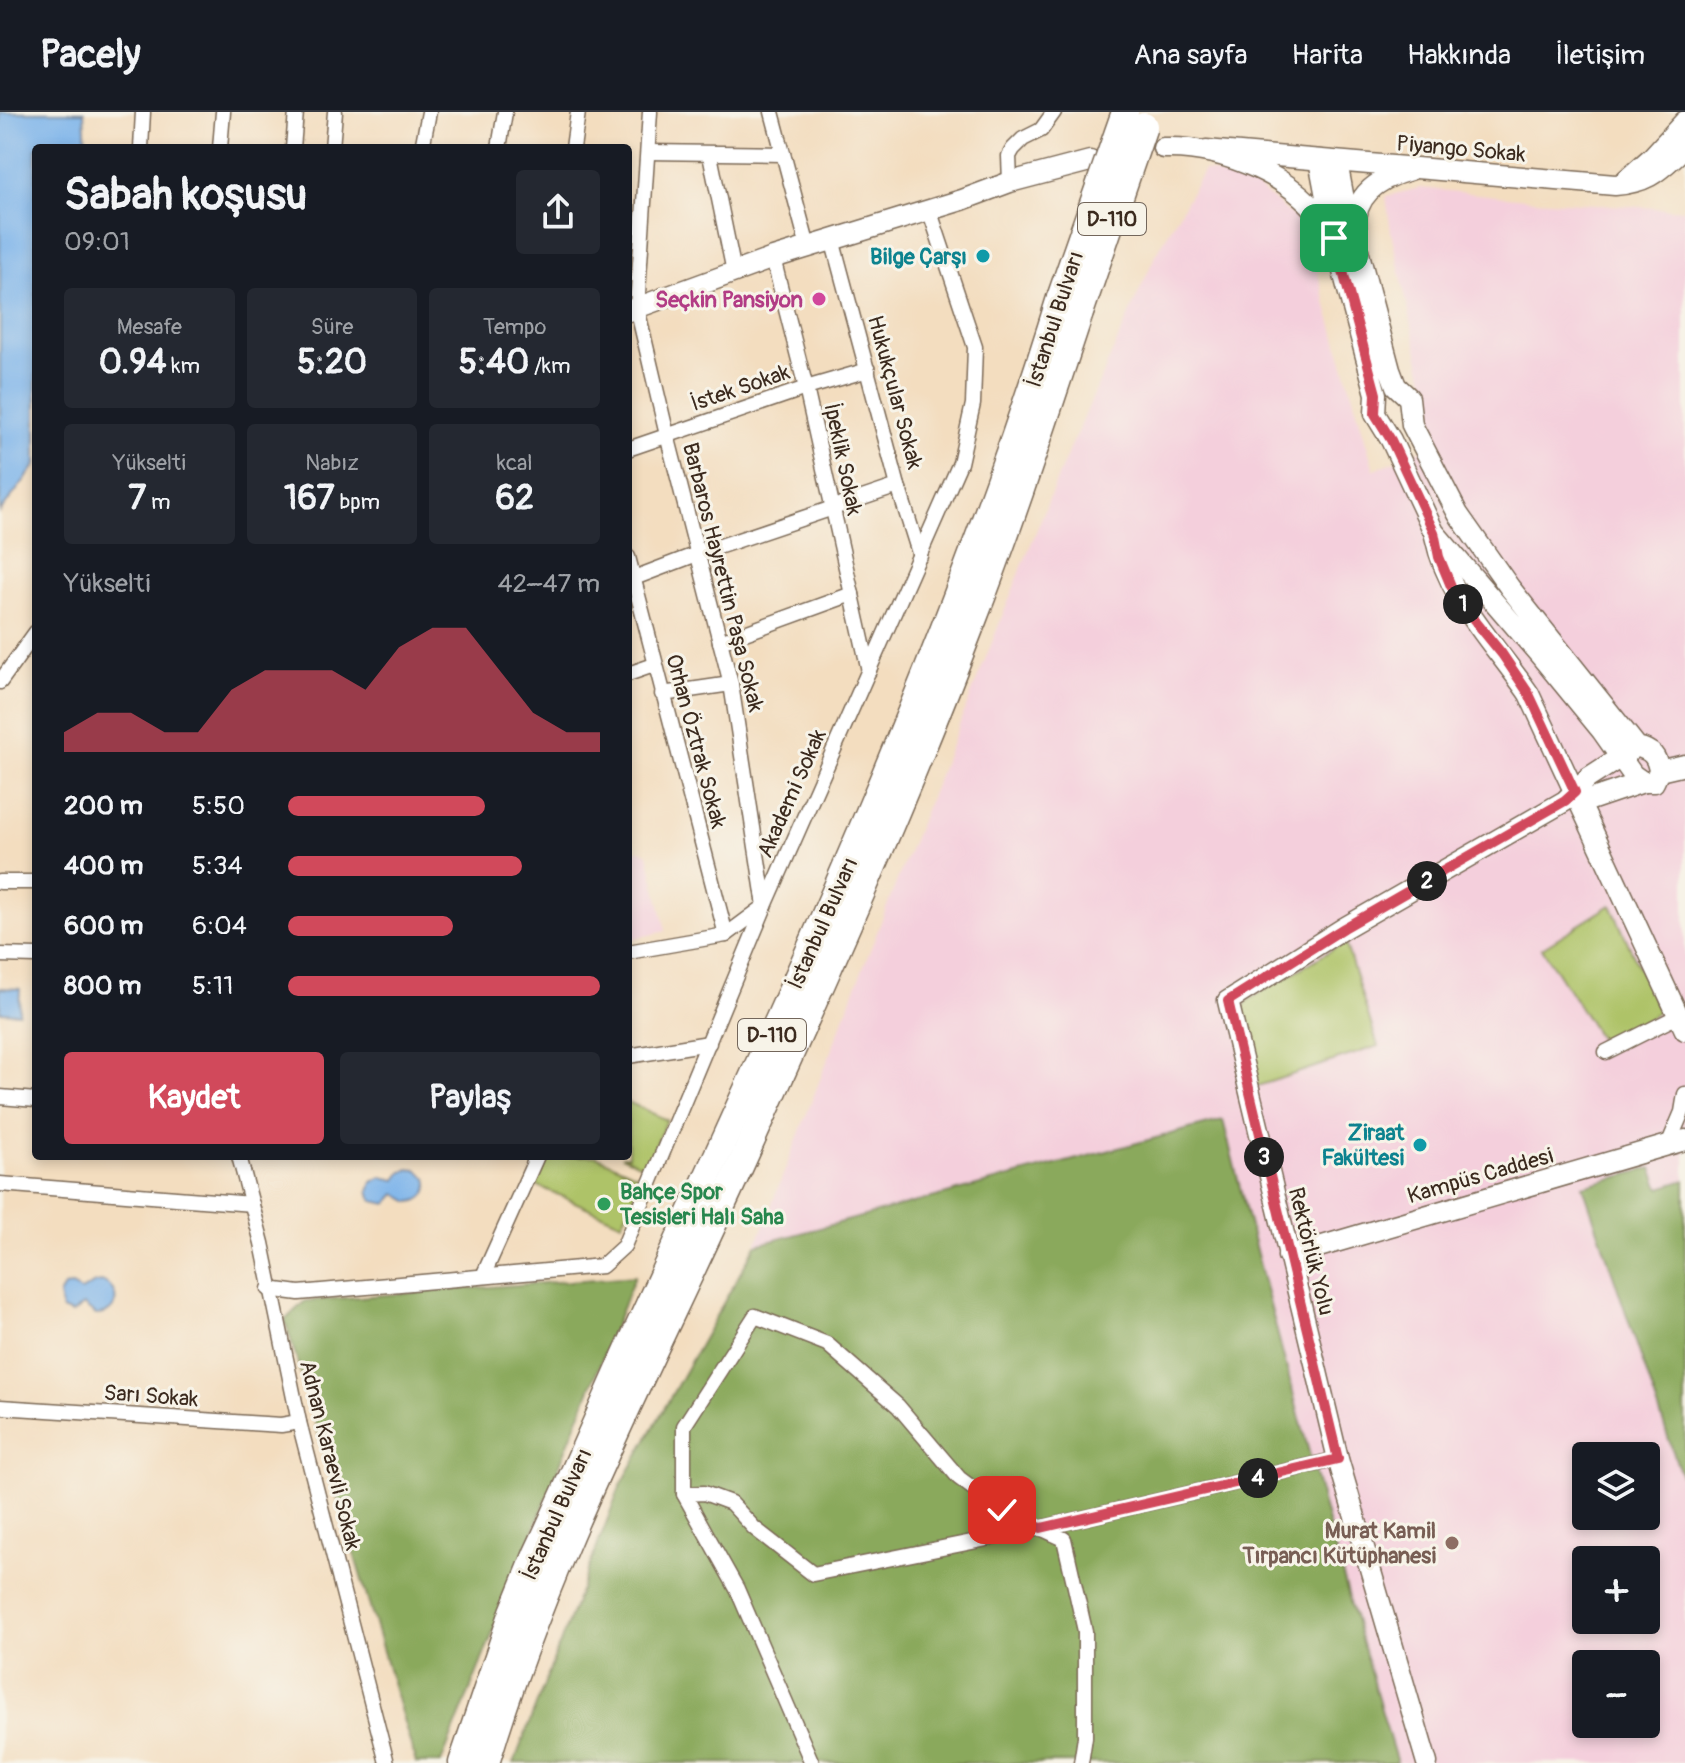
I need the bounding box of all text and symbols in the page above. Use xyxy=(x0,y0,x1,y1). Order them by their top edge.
text: Pacely xyxy=(40,31,140,79)
text: Ana sayfa xyxy=(1134,38,1247,73)
text: Harita xyxy=(1291,38,1363,73)
text: Hakkında xyxy=(1407,38,1511,73)
text: İletişim xyxy=(1555,38,1645,73)
street label: Piyango Sokak xyxy=(1395,129,1527,169)
text: Sabah koşusu xyxy=(64,168,307,223)
button: share xyxy=(516,170,600,254)
road number: D-110 xyxy=(1078,203,1146,235)
pin xyxy=(1300,204,1368,272)
icon: arrive xyxy=(1312,216,1356,260)
text: 09:01 xyxy=(64,226,130,258)
place label: Bilge Çarşı xyxy=(870,243,967,271)
marker: Bilge Çarşı xyxy=(974,247,992,265)
street label: İstanbul Bulvarı xyxy=(1020,248,1090,391)
place label: Seçkin Pansiyon xyxy=(655,286,803,314)
marker: Seçkin Pansiyon xyxy=(810,290,828,308)
street label: Hukukçular Sokak xyxy=(861,312,929,472)
text: Mesafe xyxy=(117,313,182,341)
text: Süre xyxy=(311,313,353,341)
text: Tempo xyxy=(483,313,546,341)
text: 0.94 xyxy=(99,341,167,384)
text: 5:20 xyxy=(297,341,367,384)
text: 5:40 xyxy=(459,341,529,384)
text: km xyxy=(167,352,200,380)
text: /km xyxy=(529,352,571,380)
street label: İstek Sokak xyxy=(687,358,794,418)
street label: İpeklik Sokak xyxy=(817,401,869,518)
street label: Barbaros Hayrettin Paşa Sokak xyxy=(676,440,770,715)
text: Yükselti xyxy=(113,449,186,477)
text: Nabız xyxy=(305,449,359,477)
text: kcal xyxy=(497,449,533,477)
text: 7 xyxy=(128,477,146,520)
text: 167 xyxy=(284,477,335,520)
text: 62 xyxy=(495,477,534,520)
text: m xyxy=(146,488,170,516)
text: bpm xyxy=(335,488,380,516)
text: Yükselti xyxy=(64,568,150,600)
text: 42–47 m xyxy=(498,568,600,600)
pin: 1 xyxy=(1443,584,1483,624)
text: 1 xyxy=(1459,590,1467,618)
street label: Orhan Öztrak Sokak xyxy=(659,651,733,832)
street label: Akademi Sokak xyxy=(751,725,833,862)
text: 200 m xyxy=(64,790,143,822)
text: 5:50 xyxy=(192,790,245,822)
text: 400 m xyxy=(64,850,143,882)
text: 5:34 xyxy=(192,850,243,882)
street label: İstanbul Bulvarı xyxy=(781,853,864,994)
pin: 2 xyxy=(1407,861,1447,901)
text: 2 xyxy=(1421,867,1433,895)
text: 600 m xyxy=(64,910,143,942)
text: 6:04 xyxy=(192,910,247,942)
text: 800 m xyxy=(64,970,141,1002)
text: 5:11 xyxy=(192,970,233,1002)
road number: D-110 xyxy=(738,1019,806,1051)
button: Kaydet xyxy=(64,1052,324,1144)
button: Paylaş xyxy=(340,1052,600,1144)
place label: Ziraat Fakültesi xyxy=(1321,1119,1405,1172)
marker: Ziraat Fakültesi xyxy=(1411,1136,1429,1154)
pin: 3 xyxy=(1244,1137,1284,1177)
street label: Kampüs Caddesi xyxy=(1404,1142,1557,1210)
text: 3 xyxy=(1258,1143,1270,1171)
place label: Bahçe Spor Tesisleri Halı Saha xyxy=(619,1178,784,1231)
street label: Rektörlük Yolu xyxy=(1282,1184,1340,1318)
marker: Bahçe Spor Tesisleri Halı Saha xyxy=(595,1195,613,1213)
street label: Adnan Karaevli Sokak xyxy=(293,1357,367,1553)
street label: Sarı Sokak xyxy=(103,1379,199,1413)
map controls xyxy=(1572,1442,1660,1738)
button: layers xyxy=(1572,1442,1660,1530)
street label: İstanbul Bulvarı xyxy=(515,1444,598,1585)
pin: 4 xyxy=(1238,1458,1278,1498)
text: 4 xyxy=(1252,1464,1264,1492)
pin xyxy=(968,1476,1036,1544)
icon: check xyxy=(980,1488,1024,1532)
place label: Murat Kamil Tırpancı Kütüphanesi xyxy=(1241,1517,1436,1570)
marker: Murat Kamil Tırpancı Kütüphanesi xyxy=(1443,1534,1461,1552)
button: + xyxy=(1572,1546,1660,1634)
button: − xyxy=(1572,1650,1660,1738)

